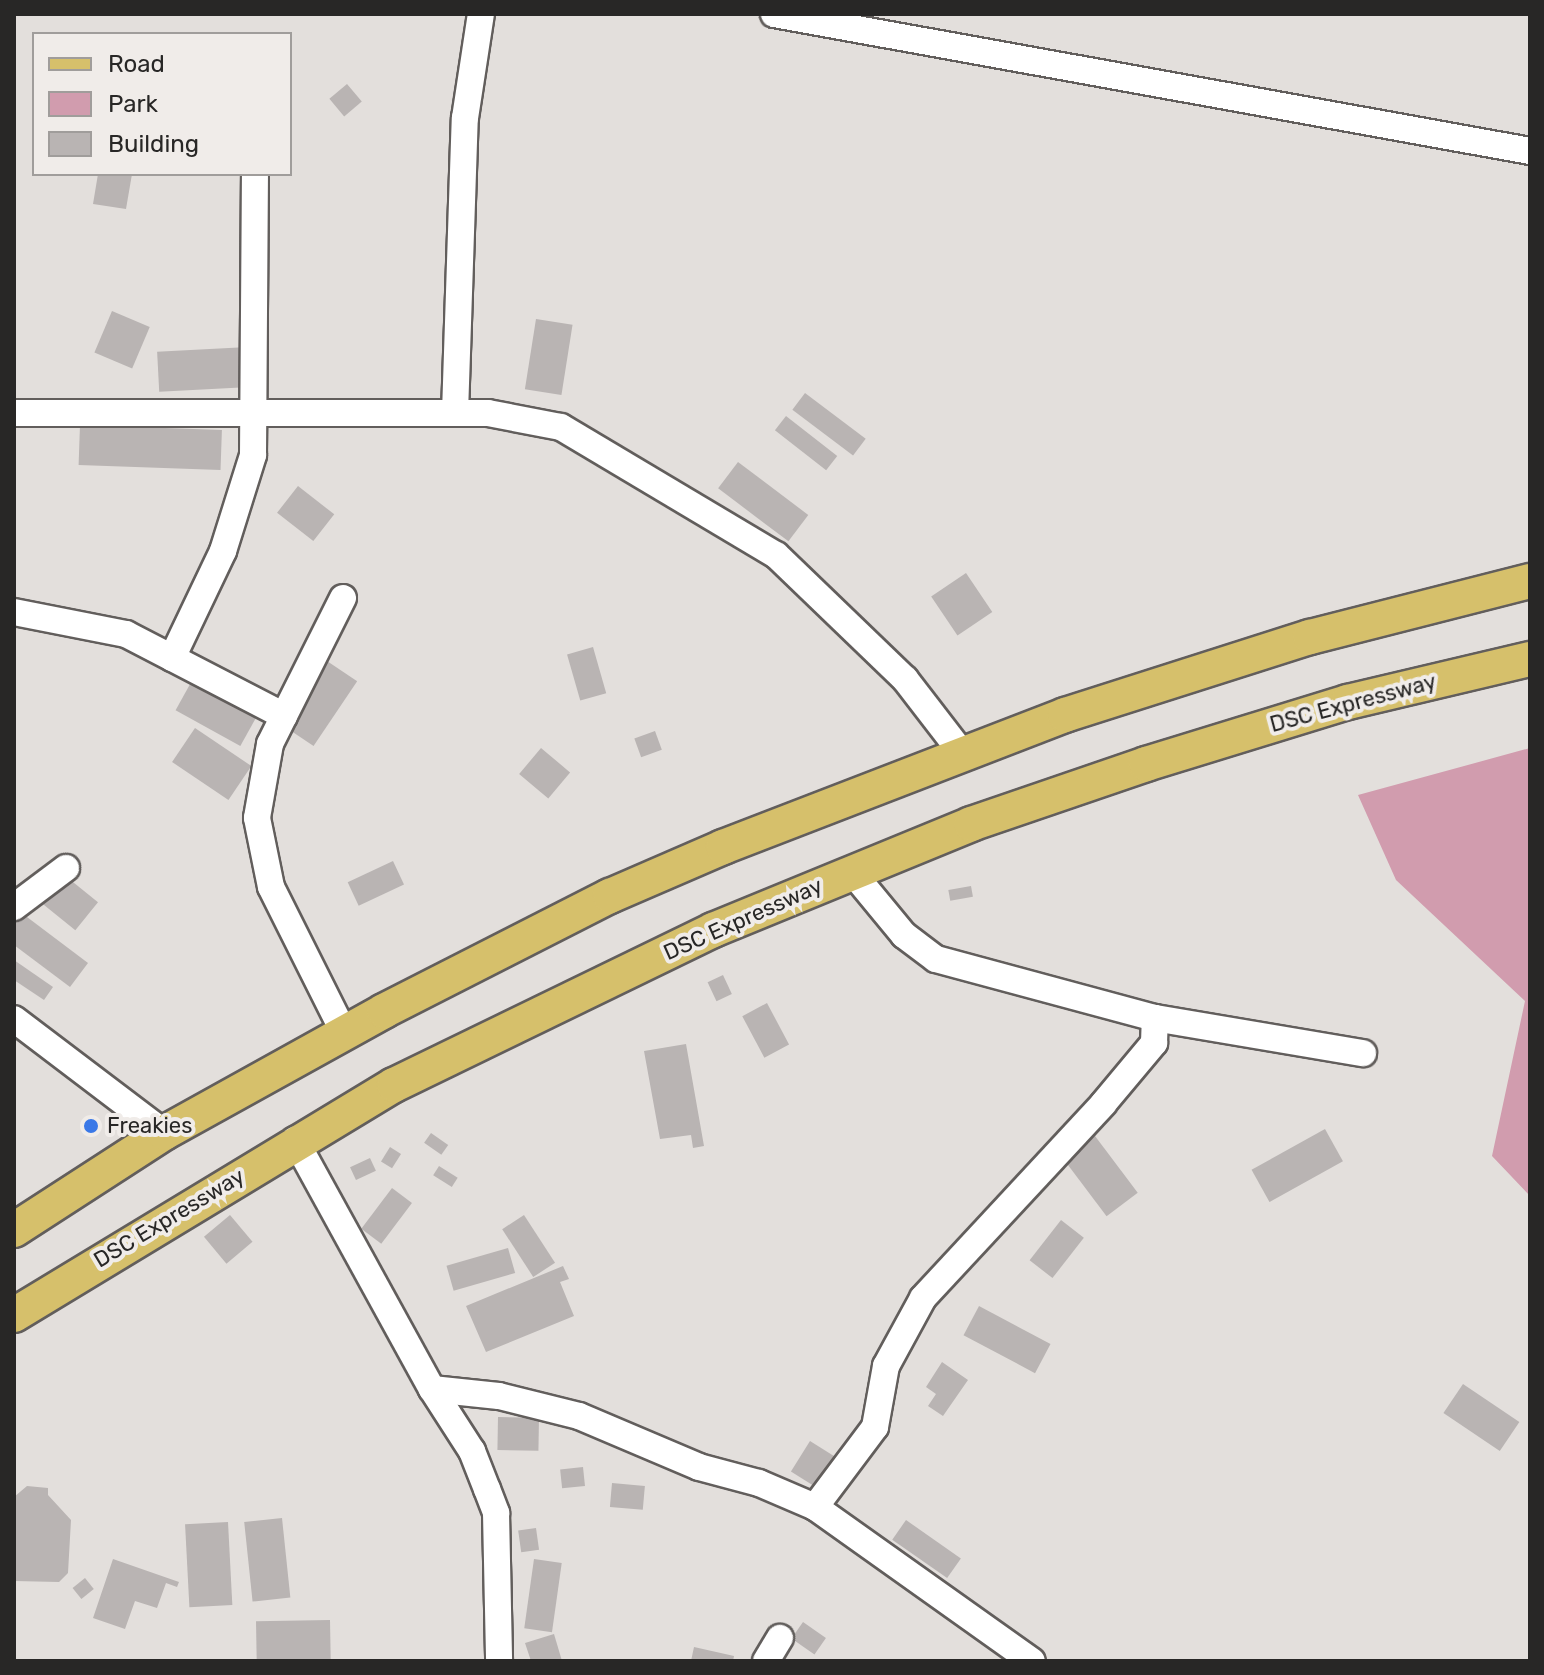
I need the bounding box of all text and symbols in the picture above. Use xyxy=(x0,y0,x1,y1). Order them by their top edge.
legend xyxy=(32,32,292,176)
text: Road xyxy=(108,50,165,78)
text: Park xyxy=(108,90,158,118)
text: Building xyxy=(108,130,199,158)
street label: DSC Expressway xyxy=(1267,668,1439,738)
street label: DSC Expressway xyxy=(659,872,827,966)
place label: Freakies xyxy=(107,1113,192,1139)
marker: Freakies xyxy=(82,1117,100,1135)
street label: DSC Expressway xyxy=(89,1163,249,1273)

